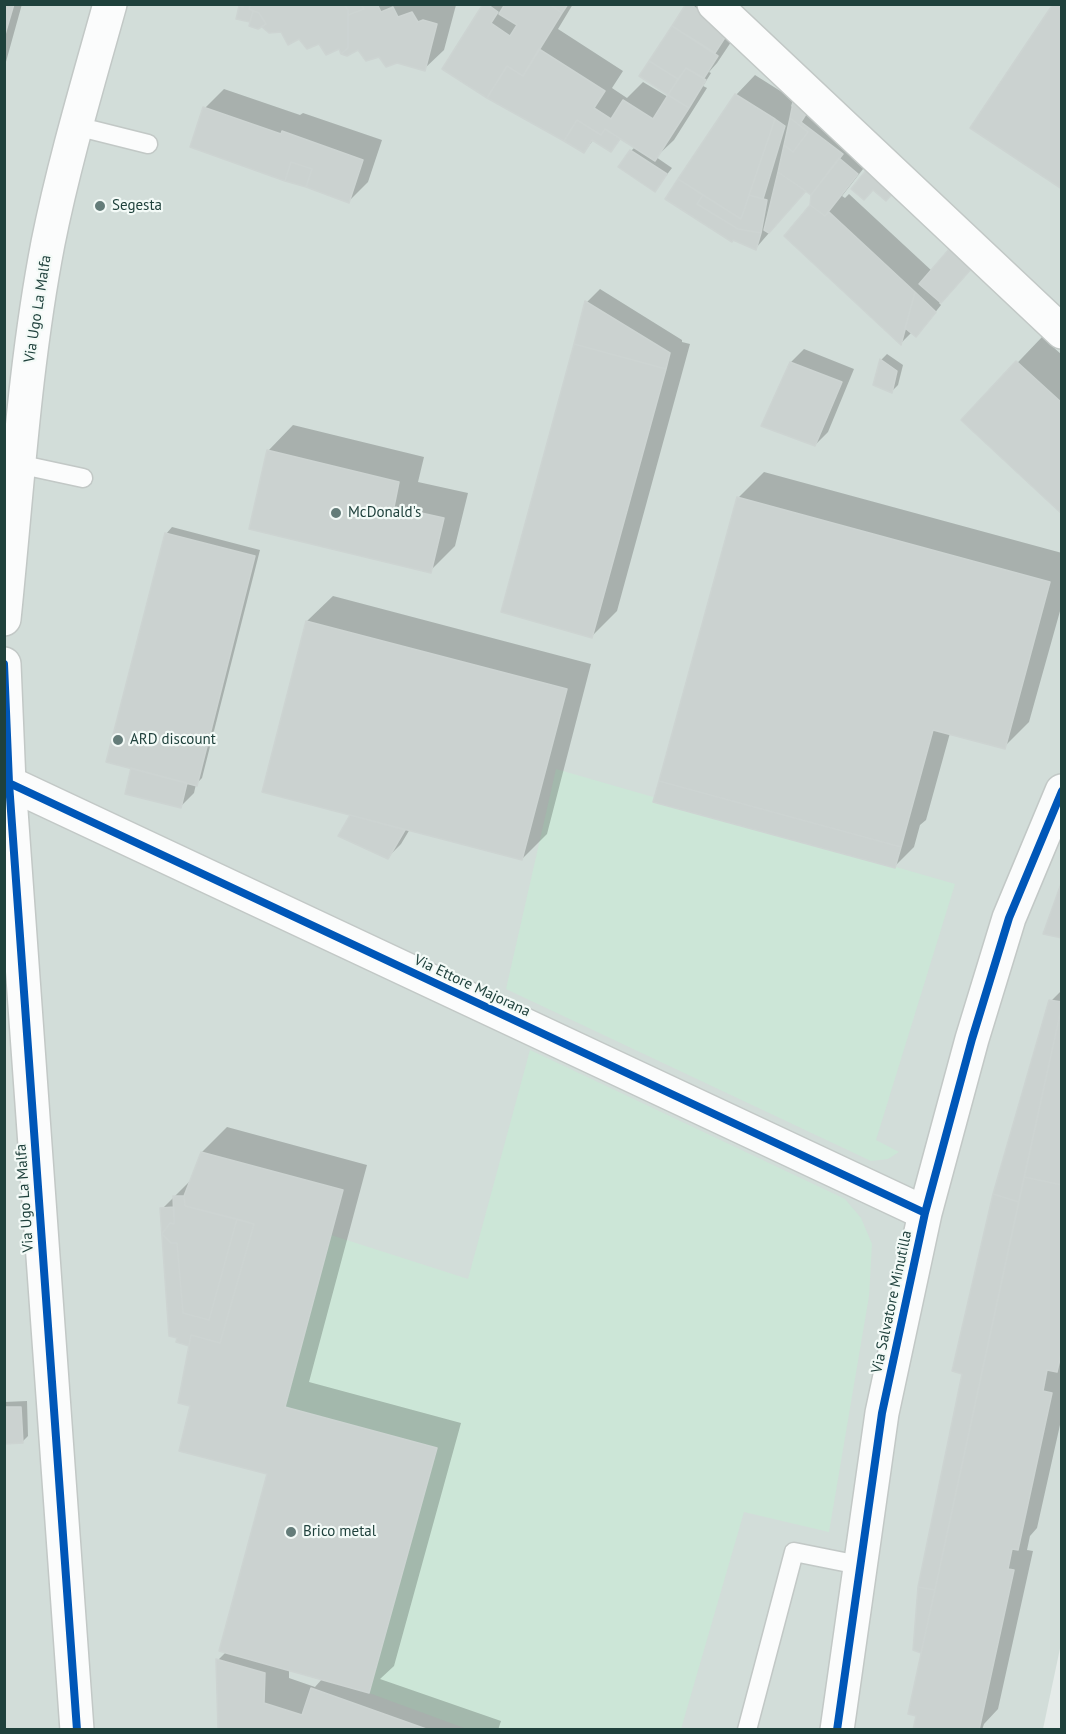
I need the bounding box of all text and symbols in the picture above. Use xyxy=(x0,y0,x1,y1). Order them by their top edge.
place label: Segesta xyxy=(112,197,162,215)
marker: Segesta xyxy=(93,199,107,213)
street label: Via Ugo La Malfa xyxy=(21,254,55,364)
place label: McDonald's xyxy=(348,504,421,522)
marker: McDonald's xyxy=(329,506,343,520)
place label: ARD discount xyxy=(130,731,216,749)
marker: ARD discount xyxy=(111,733,125,747)
street label: Via Ettore Majorana xyxy=(411,951,533,1021)
street label: Via Ugo La Malfa xyxy=(12,1143,38,1253)
street label: Via Salvatore Minutilla xyxy=(868,1229,916,1375)
place label: Brico metal xyxy=(303,1523,376,1541)
marker: Brico metal xyxy=(284,1525,298,1539)

